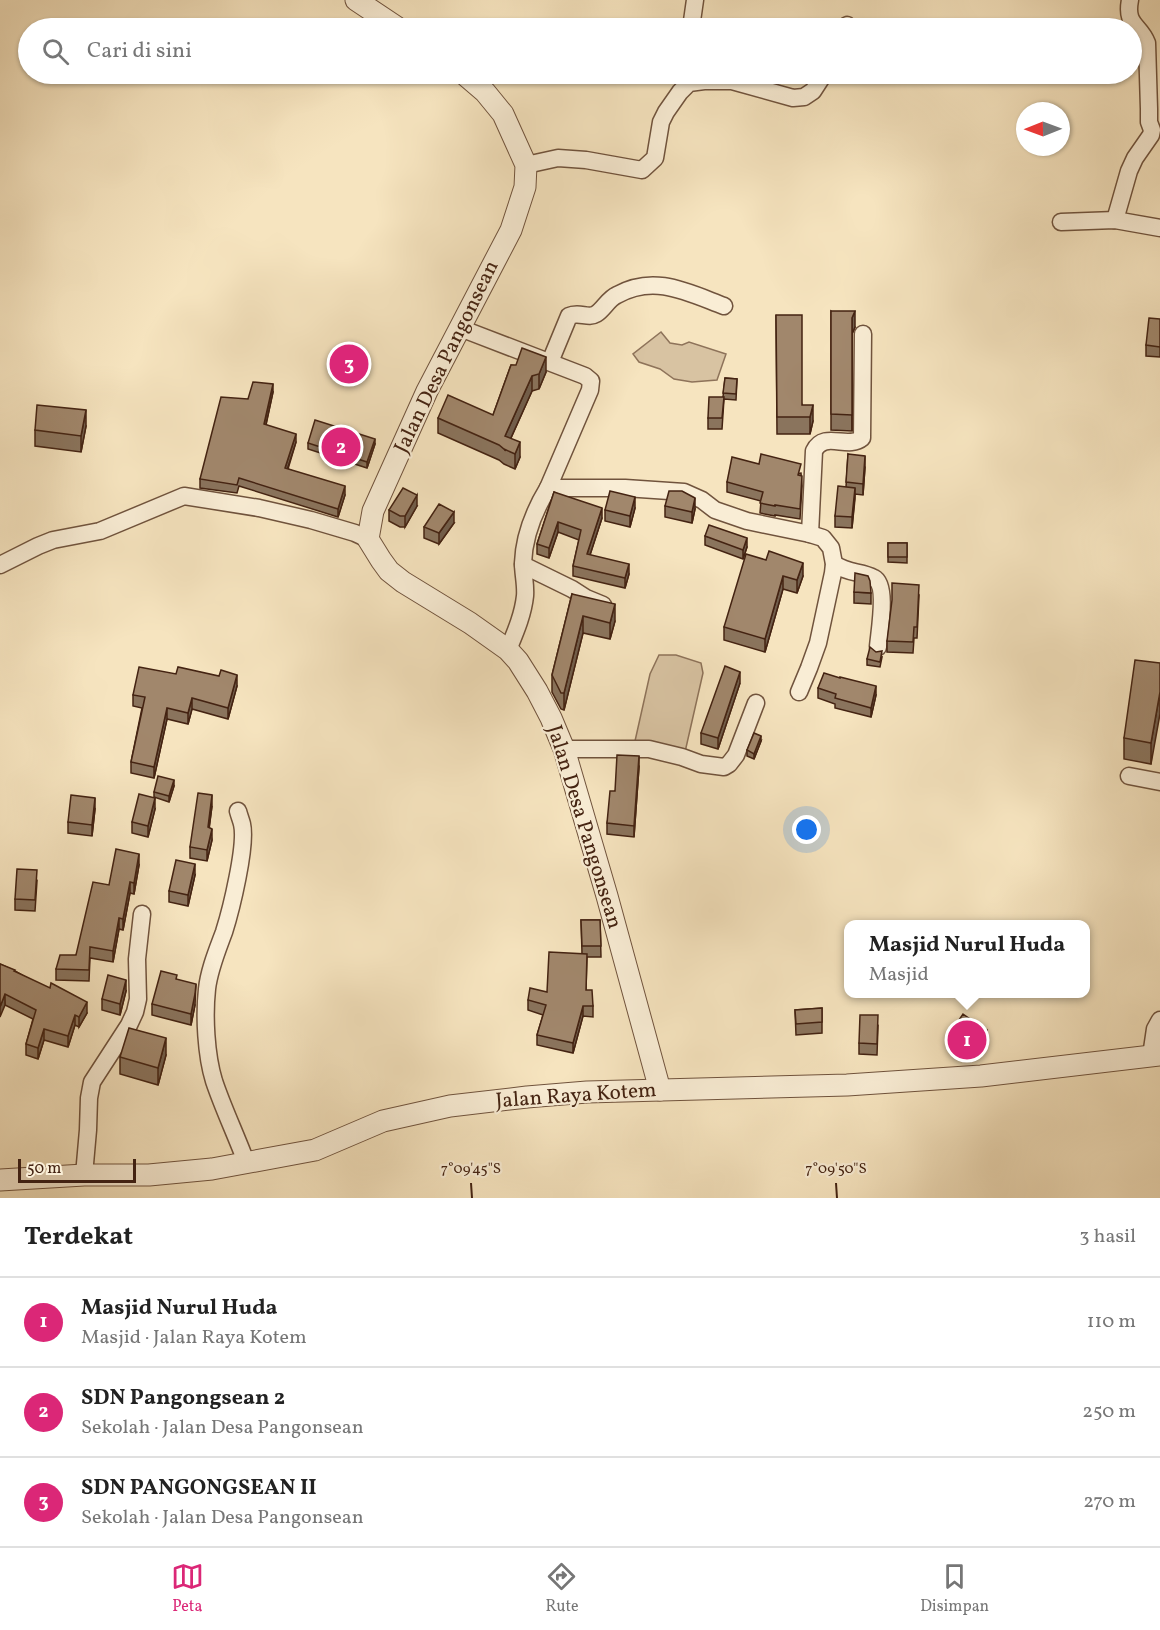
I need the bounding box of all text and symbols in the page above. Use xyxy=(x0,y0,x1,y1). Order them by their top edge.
search box xyxy=(18,18,1142,84)
icon: search xyxy=(39,35,72,68)
text: Cari di sini xyxy=(87,36,192,67)
north arrow xyxy=(1016,102,1070,156)
street label: Jalan Desa Pangonsean xyxy=(388,256,506,458)
pin: 3 xyxy=(330,342,368,386)
pin: 2 xyxy=(322,424,360,470)
street label: Jalan Desa Pangonsean xyxy=(539,722,629,932)
your location xyxy=(792,815,821,844)
popup xyxy=(844,920,1090,998)
text: Masjid Nurul Huda xyxy=(869,930,1065,961)
text: Masjid xyxy=(869,961,929,989)
pin: 1 xyxy=(948,1018,986,1062)
street label: Jalan Raya Kotem xyxy=(495,1076,657,1116)
scale bar xyxy=(18,1156,136,1184)
text: 50 m xyxy=(27,1158,61,1180)
text: 7°09'45"S xyxy=(441,1159,501,1180)
text: 7°09'50"S xyxy=(805,1159,867,1180)
text: Terdekat xyxy=(24,1219,133,1255)
text: 3 hasil xyxy=(1079,1223,1136,1251)
text: Masjid Nurul Huda xyxy=(81,1293,278,1324)
text: 1 xyxy=(39,1308,48,1336)
text: 110 m xyxy=(1087,1308,1136,1336)
text: Masjid · Jalan Raya Kotem xyxy=(81,1324,307,1352)
text: SDN Pangongsean 2 xyxy=(81,1383,285,1414)
text: 2 xyxy=(38,1398,49,1426)
text: 250 m xyxy=(1082,1398,1136,1426)
text: Sekolah · Jalan Desa Pangonsean xyxy=(81,1414,364,1442)
text: SDN PANGONGSEAN II xyxy=(81,1473,317,1504)
text: 3 xyxy=(38,1488,49,1516)
text: 270 m xyxy=(1083,1488,1136,1516)
text: Sekolah · Jalan Desa Pangonsean xyxy=(81,1504,364,1532)
tab: Peta xyxy=(171,1560,204,1618)
tab: Rute xyxy=(545,1560,579,1618)
tab: Disimpan xyxy=(920,1560,989,1618)

